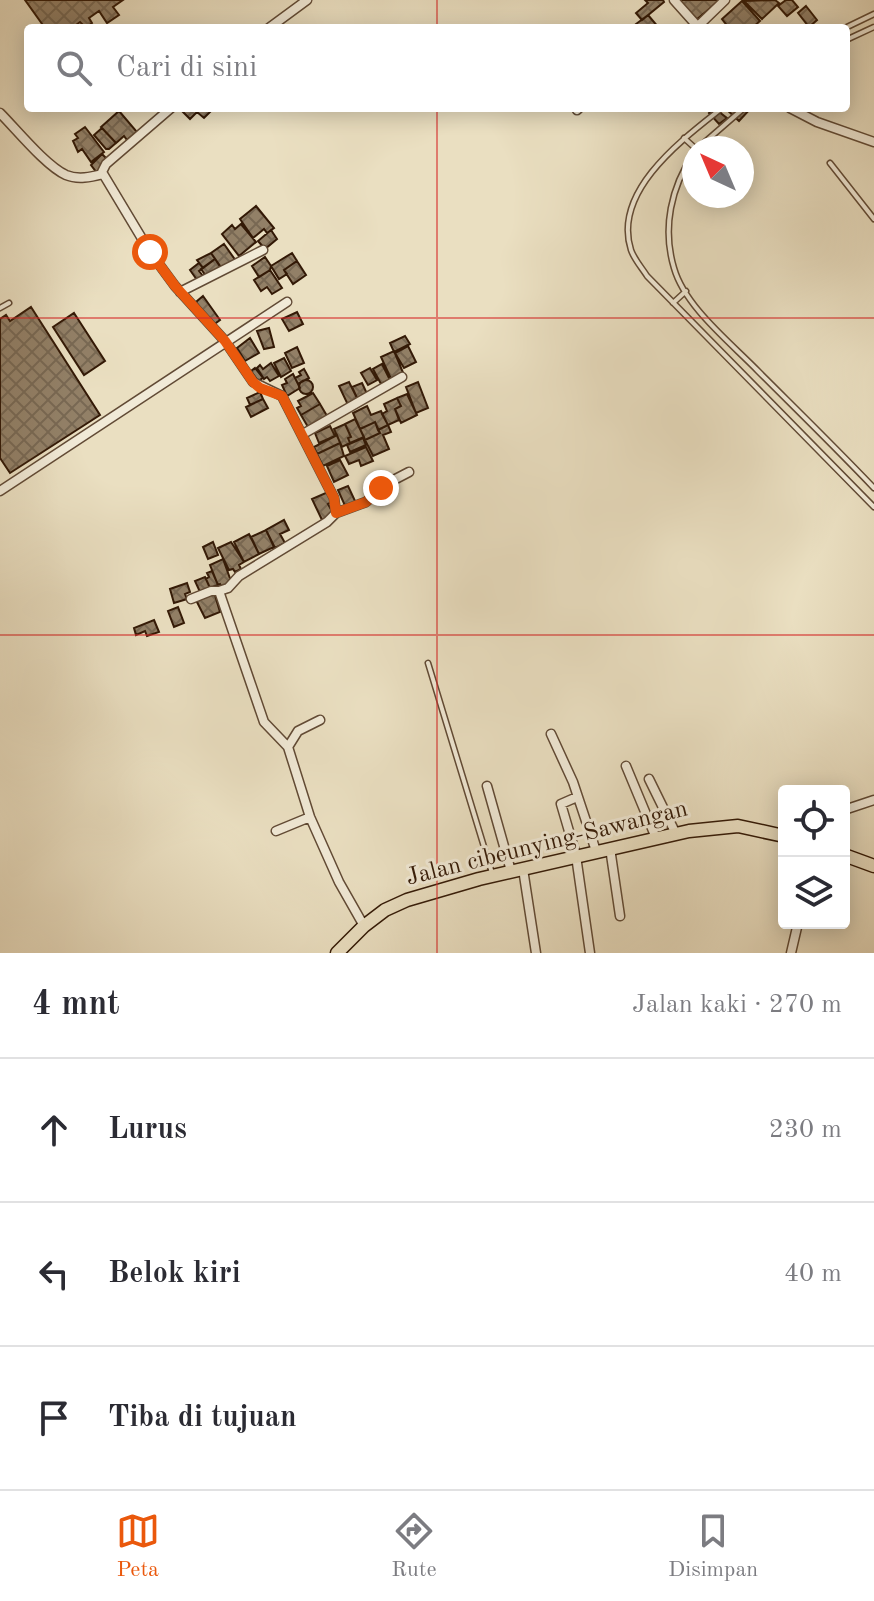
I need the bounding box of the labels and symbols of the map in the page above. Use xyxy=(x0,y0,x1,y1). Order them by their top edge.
north arrow xyxy=(682,136,754,208)
route start xyxy=(132,234,168,270)
route end xyxy=(363,470,399,506)
street label: Jalan cibeunying-Sawangan xyxy=(404,797,690,891)

